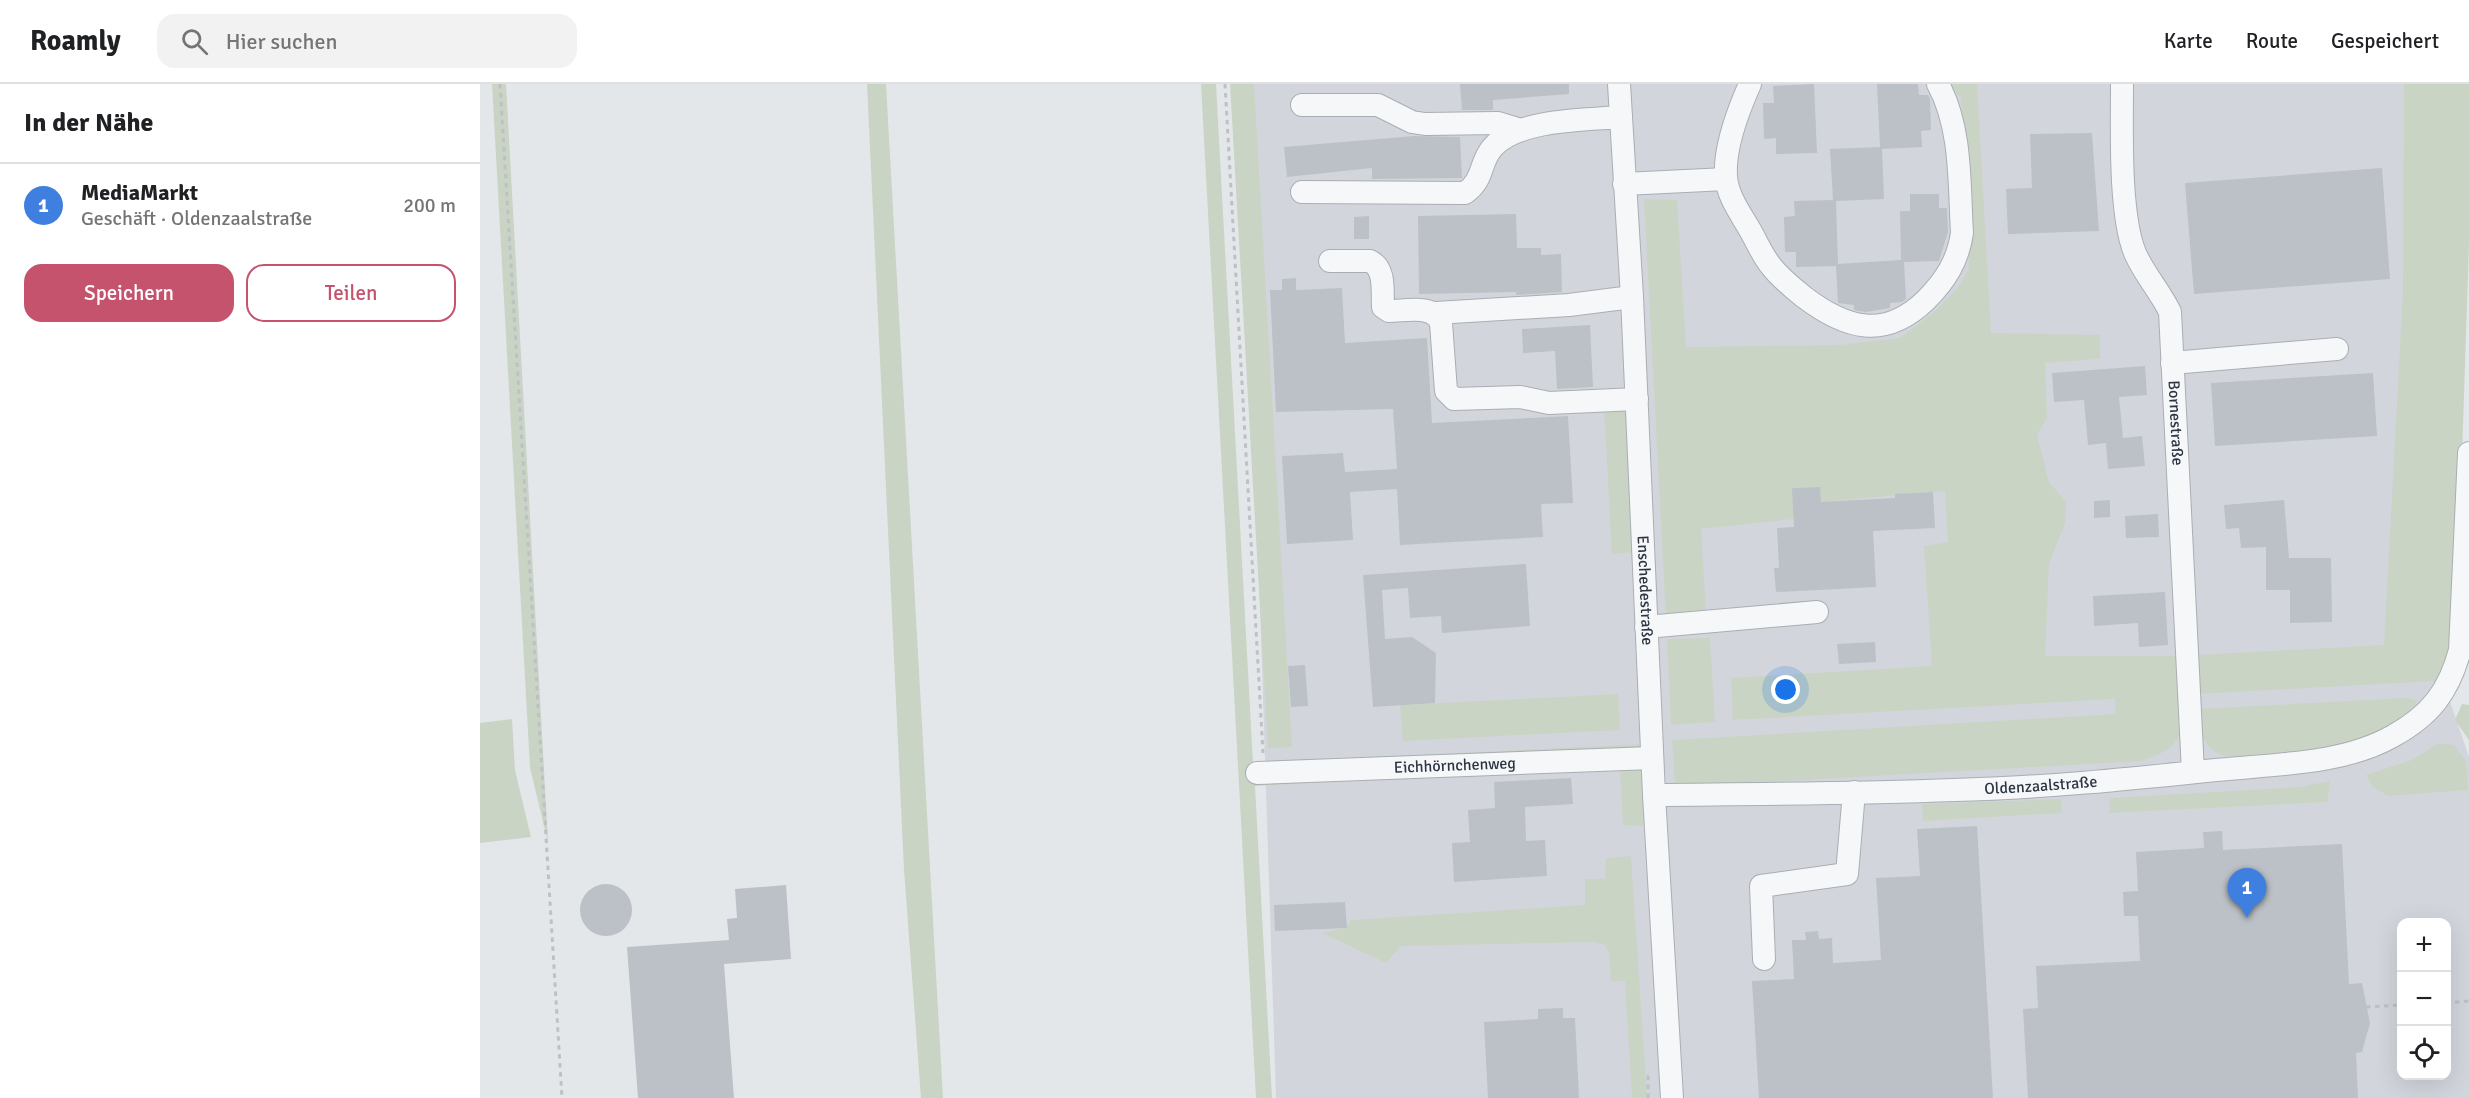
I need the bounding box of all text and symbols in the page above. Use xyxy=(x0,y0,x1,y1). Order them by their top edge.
search box xyxy=(157,14,577,68)
text: Roamly xyxy=(30,24,121,58)
icon: search xyxy=(178,25,211,58)
text: Hier suchen xyxy=(226,28,337,55)
text: Karte xyxy=(2164,28,2213,54)
text: Route xyxy=(2246,28,2298,54)
text: Gespeichert xyxy=(2331,28,2439,54)
text: In der Nähe xyxy=(24,107,154,139)
text: MediaMarkt xyxy=(81,179,198,206)
text: 1 xyxy=(38,193,49,218)
text: 200 m xyxy=(403,193,456,218)
text: Geschäft · Oldenzaalstraße xyxy=(81,206,312,231)
button: Speichern xyxy=(24,264,234,322)
button: Teilen xyxy=(246,264,456,322)
street label: Bornestraße xyxy=(2163,380,2188,466)
street label: Enschedestraße xyxy=(1633,535,1657,646)
your location xyxy=(1771,675,1800,704)
street label: Eichhörnchenweg xyxy=(1394,753,1516,778)
street label: Oldenzaalstraße xyxy=(1984,772,2098,799)
pin: 1 xyxy=(2228,868,2266,918)
map controls xyxy=(2397,918,2451,1080)
button: + xyxy=(2397,918,2451,972)
button: − xyxy=(2397,972,2451,1026)
button: locate xyxy=(2397,1026,2451,1080)

